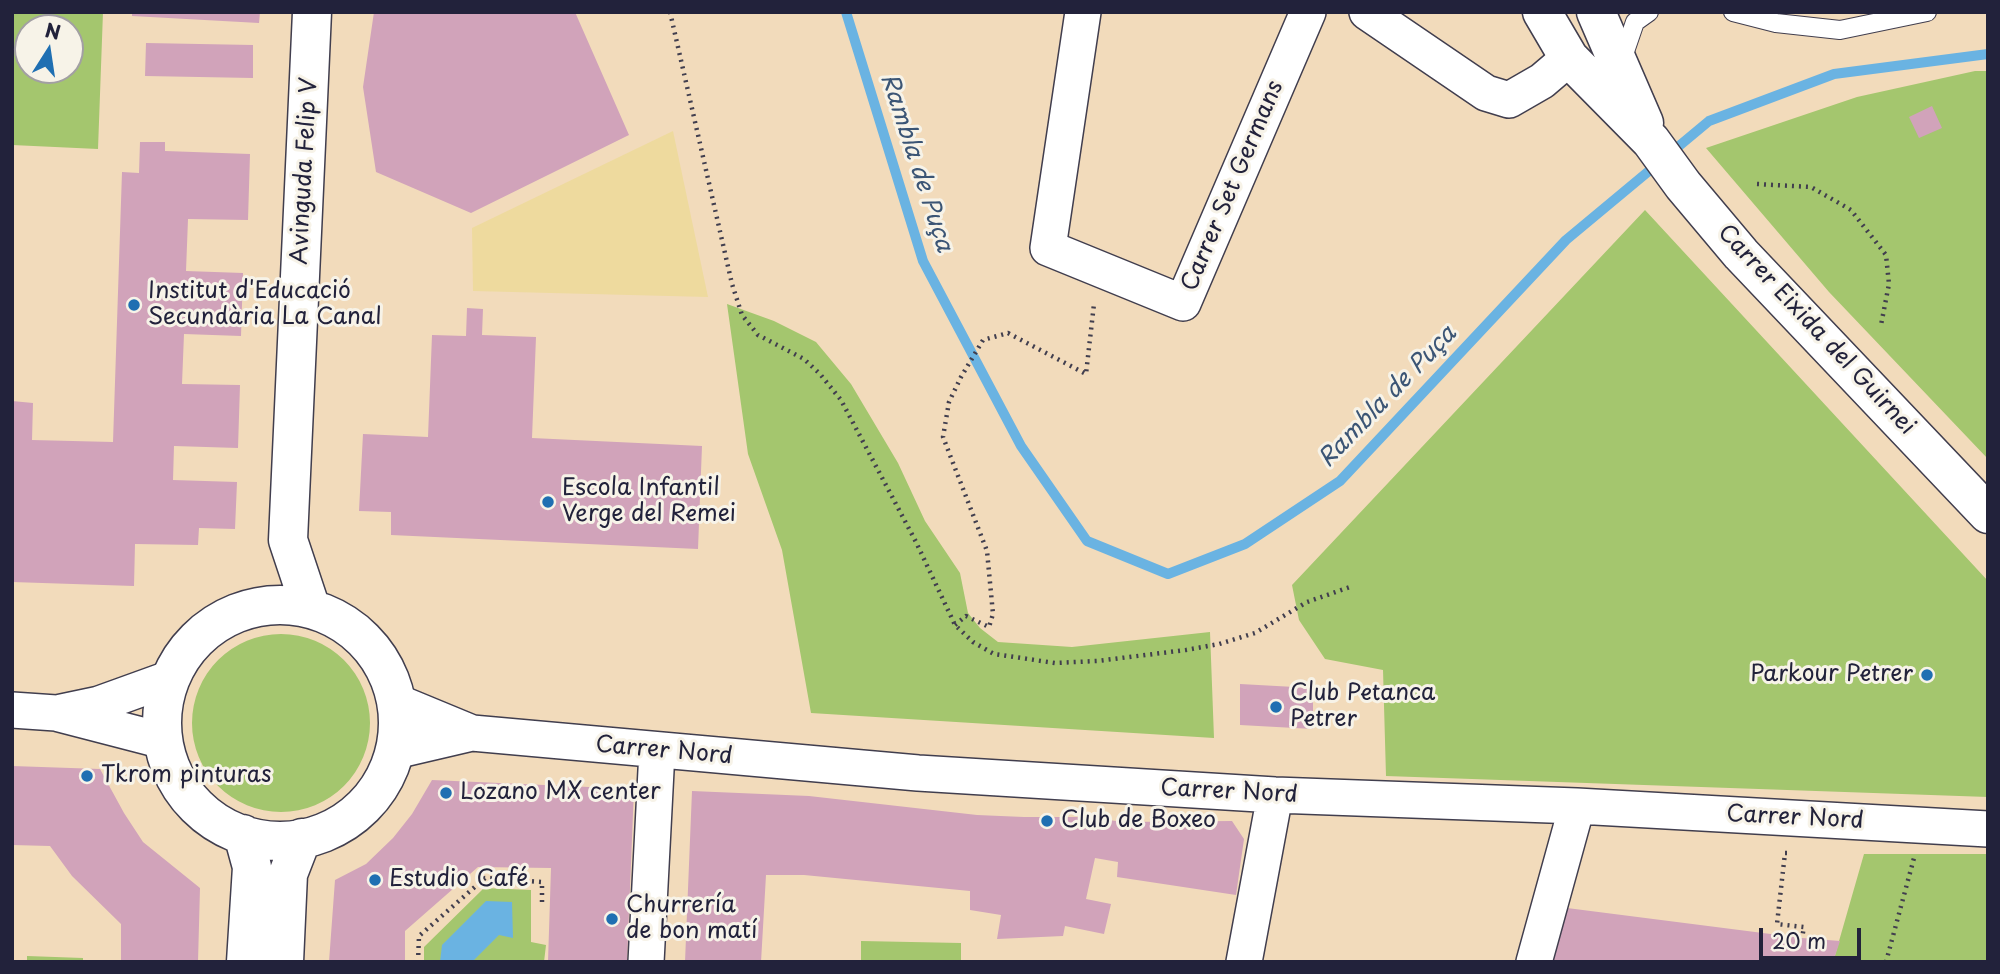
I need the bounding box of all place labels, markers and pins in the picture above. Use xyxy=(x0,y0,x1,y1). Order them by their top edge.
place label: Institut d'Educació Secundària La Canal xyxy=(148,278,382,332)
marker: Institut d'Educació Secundària La Canal xyxy=(126,297,142,313)
place label: Escola Infantil Verge del Remei xyxy=(562,475,736,529)
marker: Escola Infantil Verge del Remei xyxy=(540,494,556,510)
place label: Parkour Petrer xyxy=(1750,661,1913,689)
marker: Parkour Petrer xyxy=(1919,667,1935,683)
place label: Club Petanca Petrer xyxy=(1290,680,1435,734)
marker: Club Petanca Petrer xyxy=(1268,699,1284,715)
place label: Tkrom pinturas xyxy=(101,762,271,790)
marker: Tkrom pinturas xyxy=(79,768,95,784)
place label: Lozano MX center xyxy=(460,779,661,807)
marker: Lozano MX center xyxy=(438,785,454,801)
place label: Club de Boxeo xyxy=(1061,807,1216,835)
marker: Club de Boxeo xyxy=(1039,813,1055,829)
place label: Estudio Café xyxy=(389,866,528,894)
marker: Estudio Café xyxy=(367,872,383,888)
place label: Churrería de bon matí xyxy=(626,892,757,946)
marker: Churrería de bon matí xyxy=(604,911,620,927)

